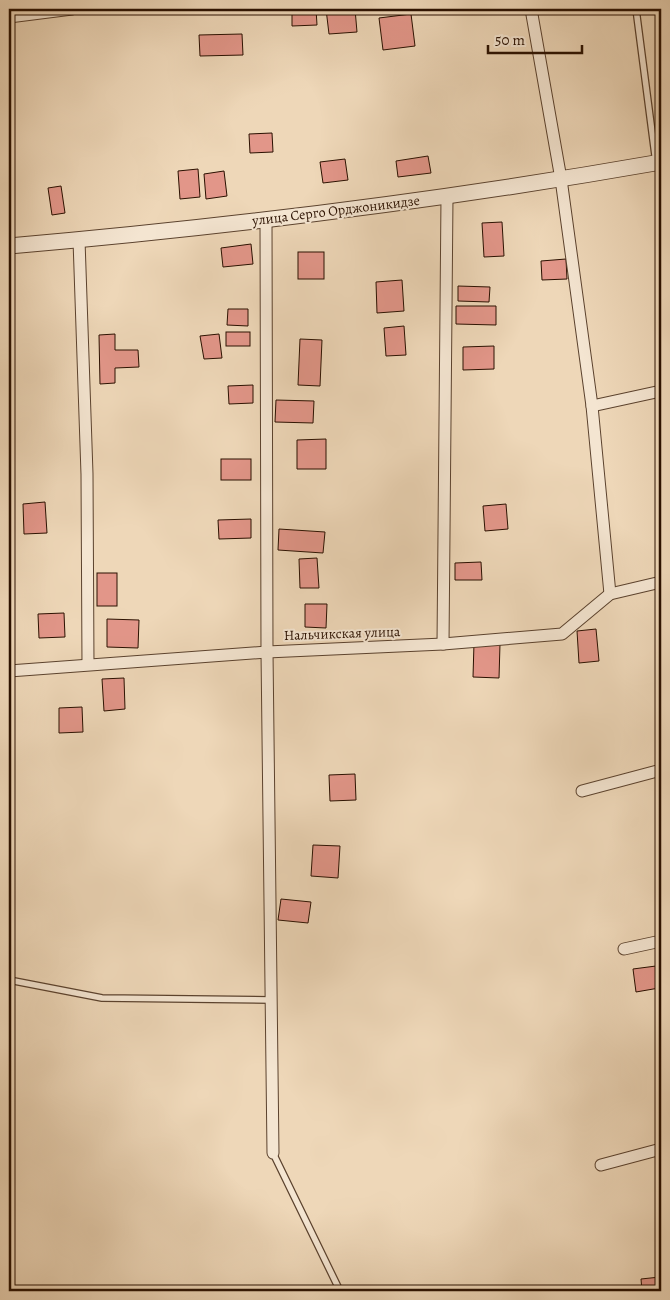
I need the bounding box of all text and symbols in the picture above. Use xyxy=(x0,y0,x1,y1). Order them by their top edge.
scale bar xyxy=(488,22,581,54)
text: 50 m xyxy=(495,30,525,50)
street label: улица Серго Орджоникидзе xyxy=(250,191,421,230)
street label: Нальчикская улица xyxy=(283,622,401,645)

